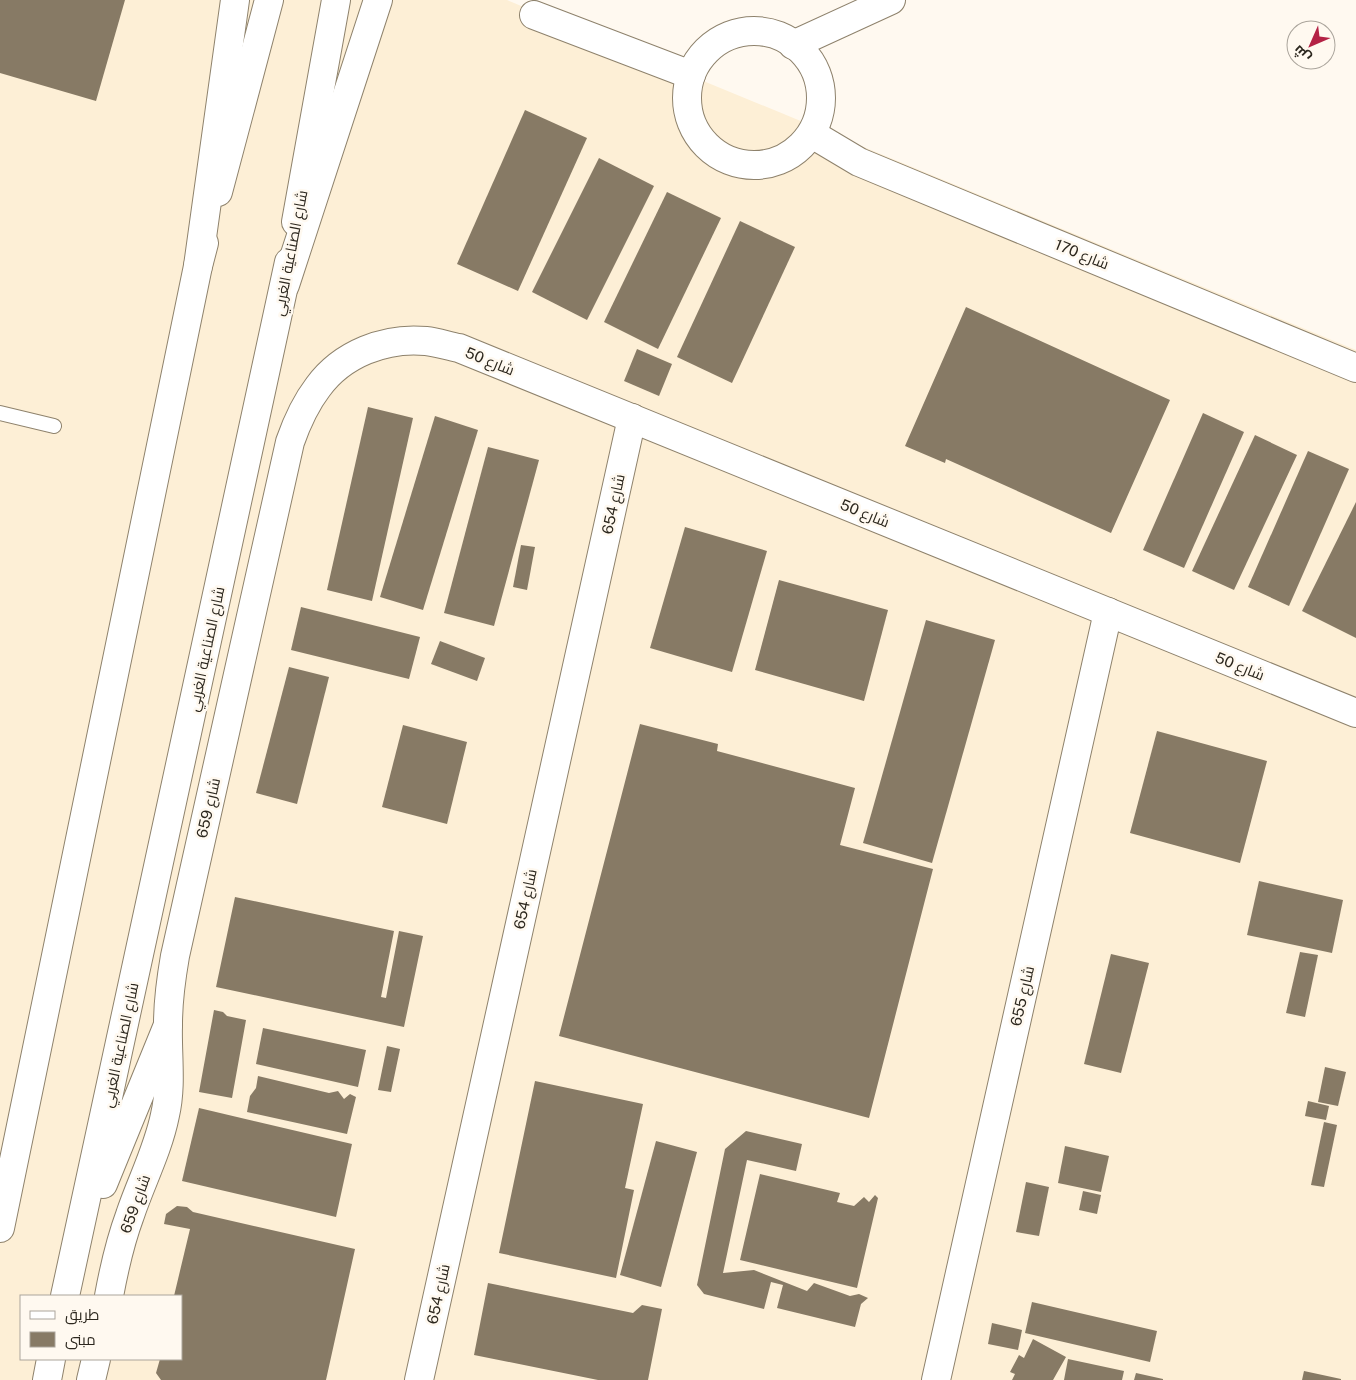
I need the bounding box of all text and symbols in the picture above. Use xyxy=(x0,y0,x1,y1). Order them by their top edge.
north arrow xyxy=(1286,20,1336,70)
text: ش xyxy=(1290,41,1315,66)
street label: شارع الصناعية الغربي xyxy=(269,189,314,318)
street label: شارع 170 xyxy=(1051,235,1111,275)
street label: شارع 50 xyxy=(462,343,517,381)
street label: شارع 654 xyxy=(598,472,631,536)
street label: شارع 50 xyxy=(837,495,892,533)
street label: شارع الصناعية الغربي xyxy=(184,585,231,714)
street label: شارع 50 xyxy=(1212,648,1267,686)
street label: شارع 659 xyxy=(193,776,226,840)
street label: شارع 654 xyxy=(510,867,543,931)
street label: شارع 655 xyxy=(1007,964,1040,1028)
street label: شارع الصناعية الغربي xyxy=(98,981,145,1110)
street label: شارع 659 xyxy=(117,1172,156,1237)
street label: شارع 654 xyxy=(423,1262,456,1326)
legend xyxy=(20,1295,182,1360)
text: طريق xyxy=(65,1306,99,1325)
text: مبنى xyxy=(65,1331,96,1350)

